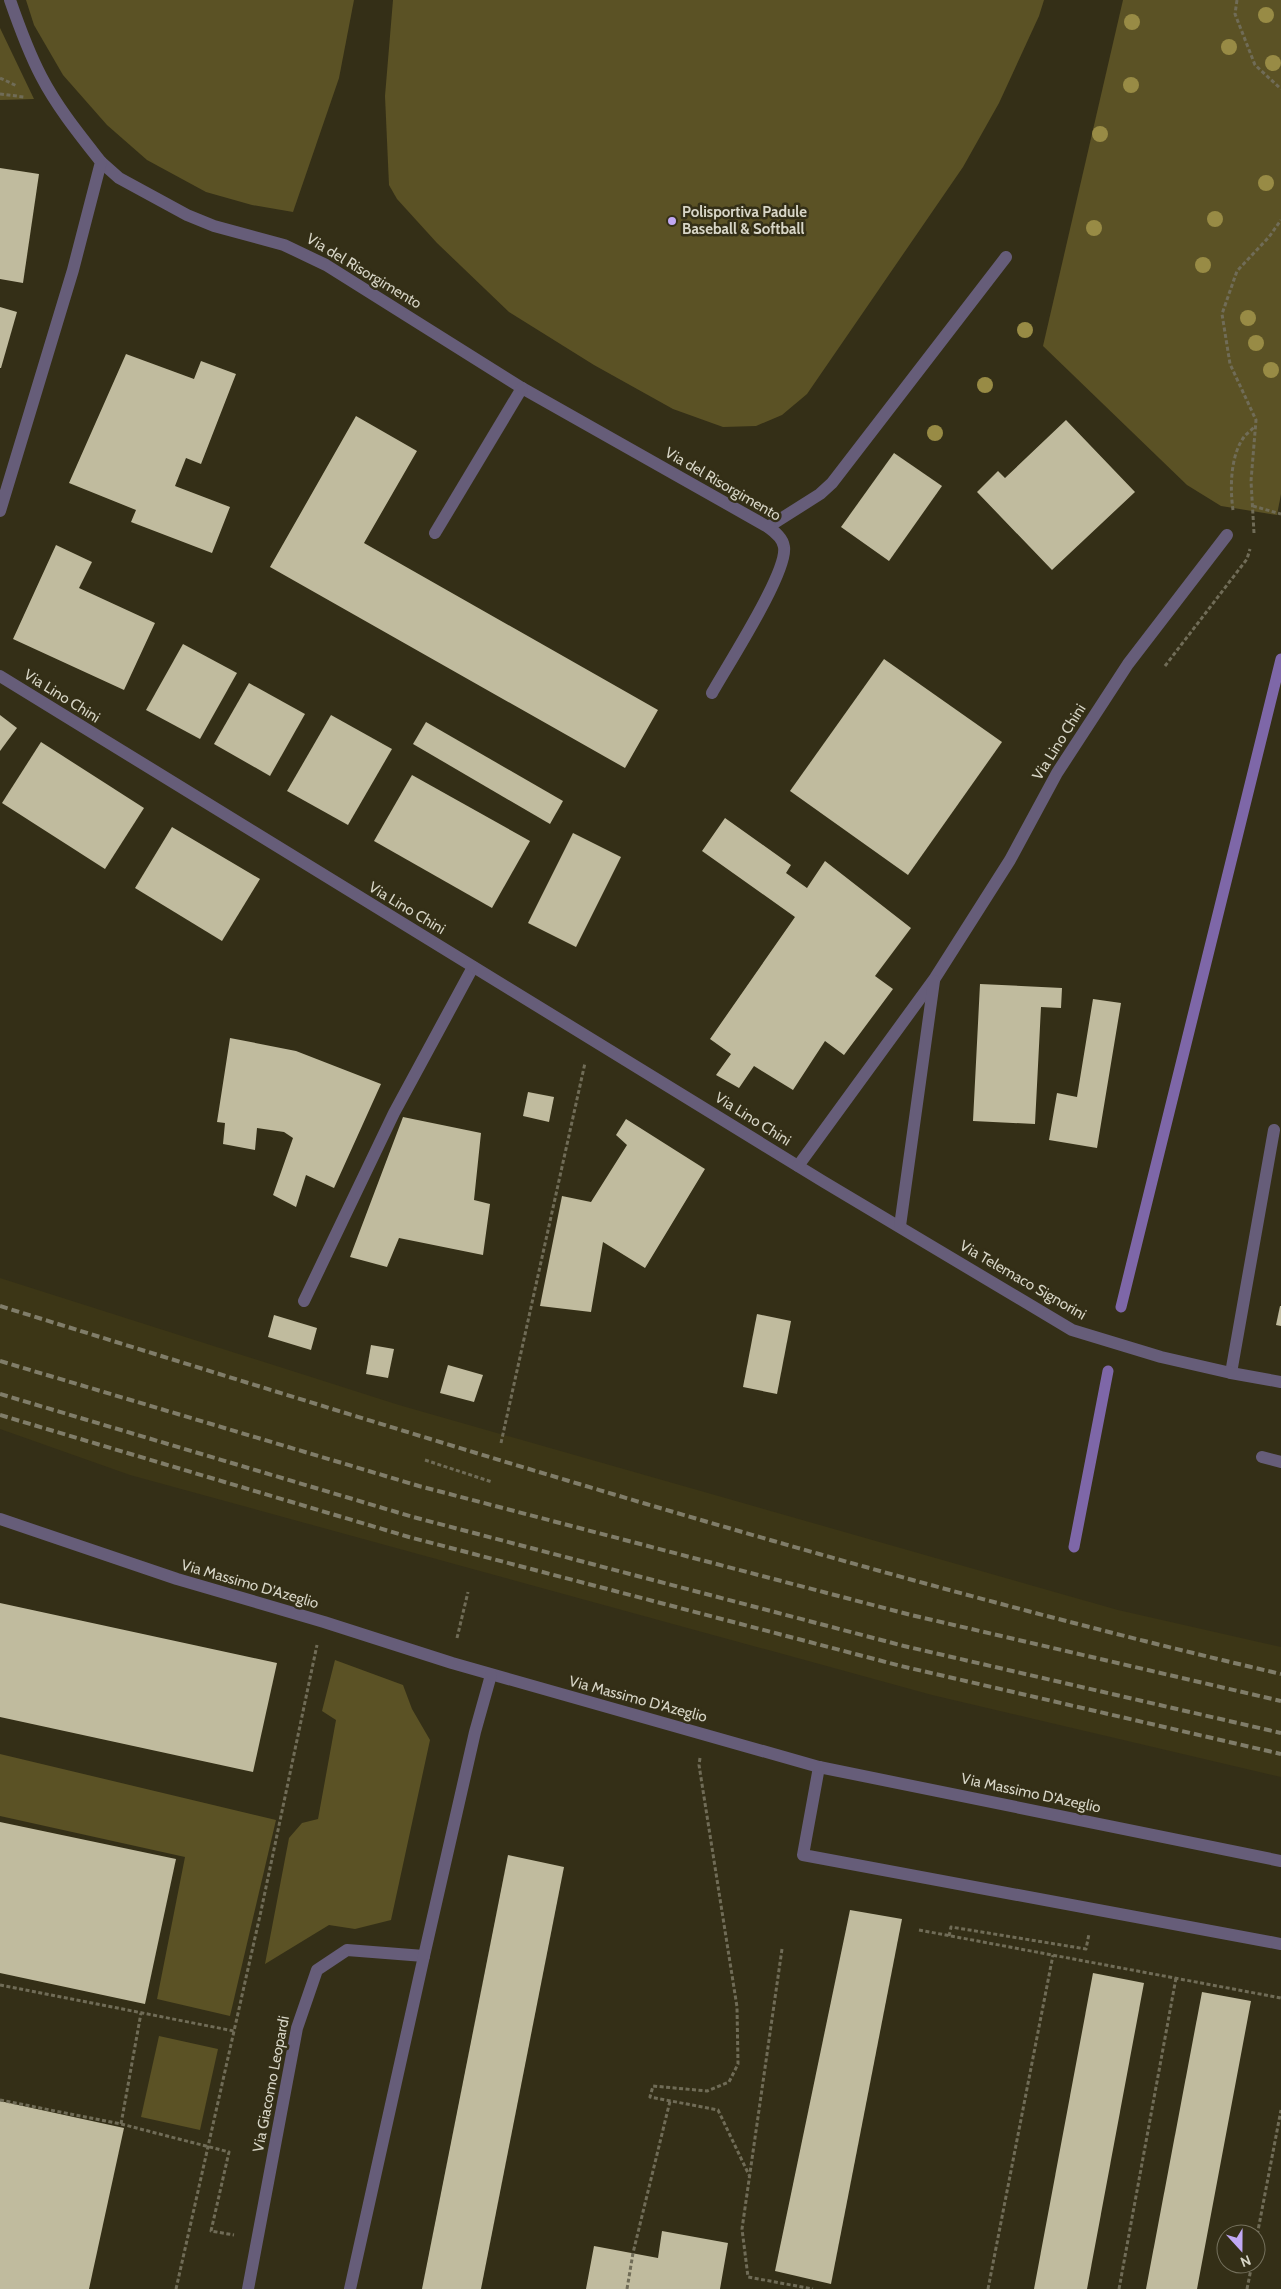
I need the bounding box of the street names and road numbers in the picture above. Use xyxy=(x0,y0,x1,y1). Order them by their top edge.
street label: Via del Risorgimento xyxy=(303,230,425,312)
street label: Via del Risorgimento xyxy=(662,443,784,525)
street label: Via Lino Chini xyxy=(21,665,103,727)
street label: Via Lino Chini xyxy=(1028,701,1090,783)
street label: Via Lino Chini xyxy=(365,878,449,938)
street label: Via Lino Chini xyxy=(712,1088,794,1150)
street label: Via Telemaco Signorini xyxy=(956,1236,1090,1324)
street label: Via Massimo D'Azeglio xyxy=(179,1556,321,1612)
street label: Via Massimo D'Azeglio xyxy=(567,1672,709,1726)
street label: Via Massimo D'Azeglio xyxy=(960,1769,1102,1817)
street label: Via Giacomo Leopardi xyxy=(249,2014,293,2154)

